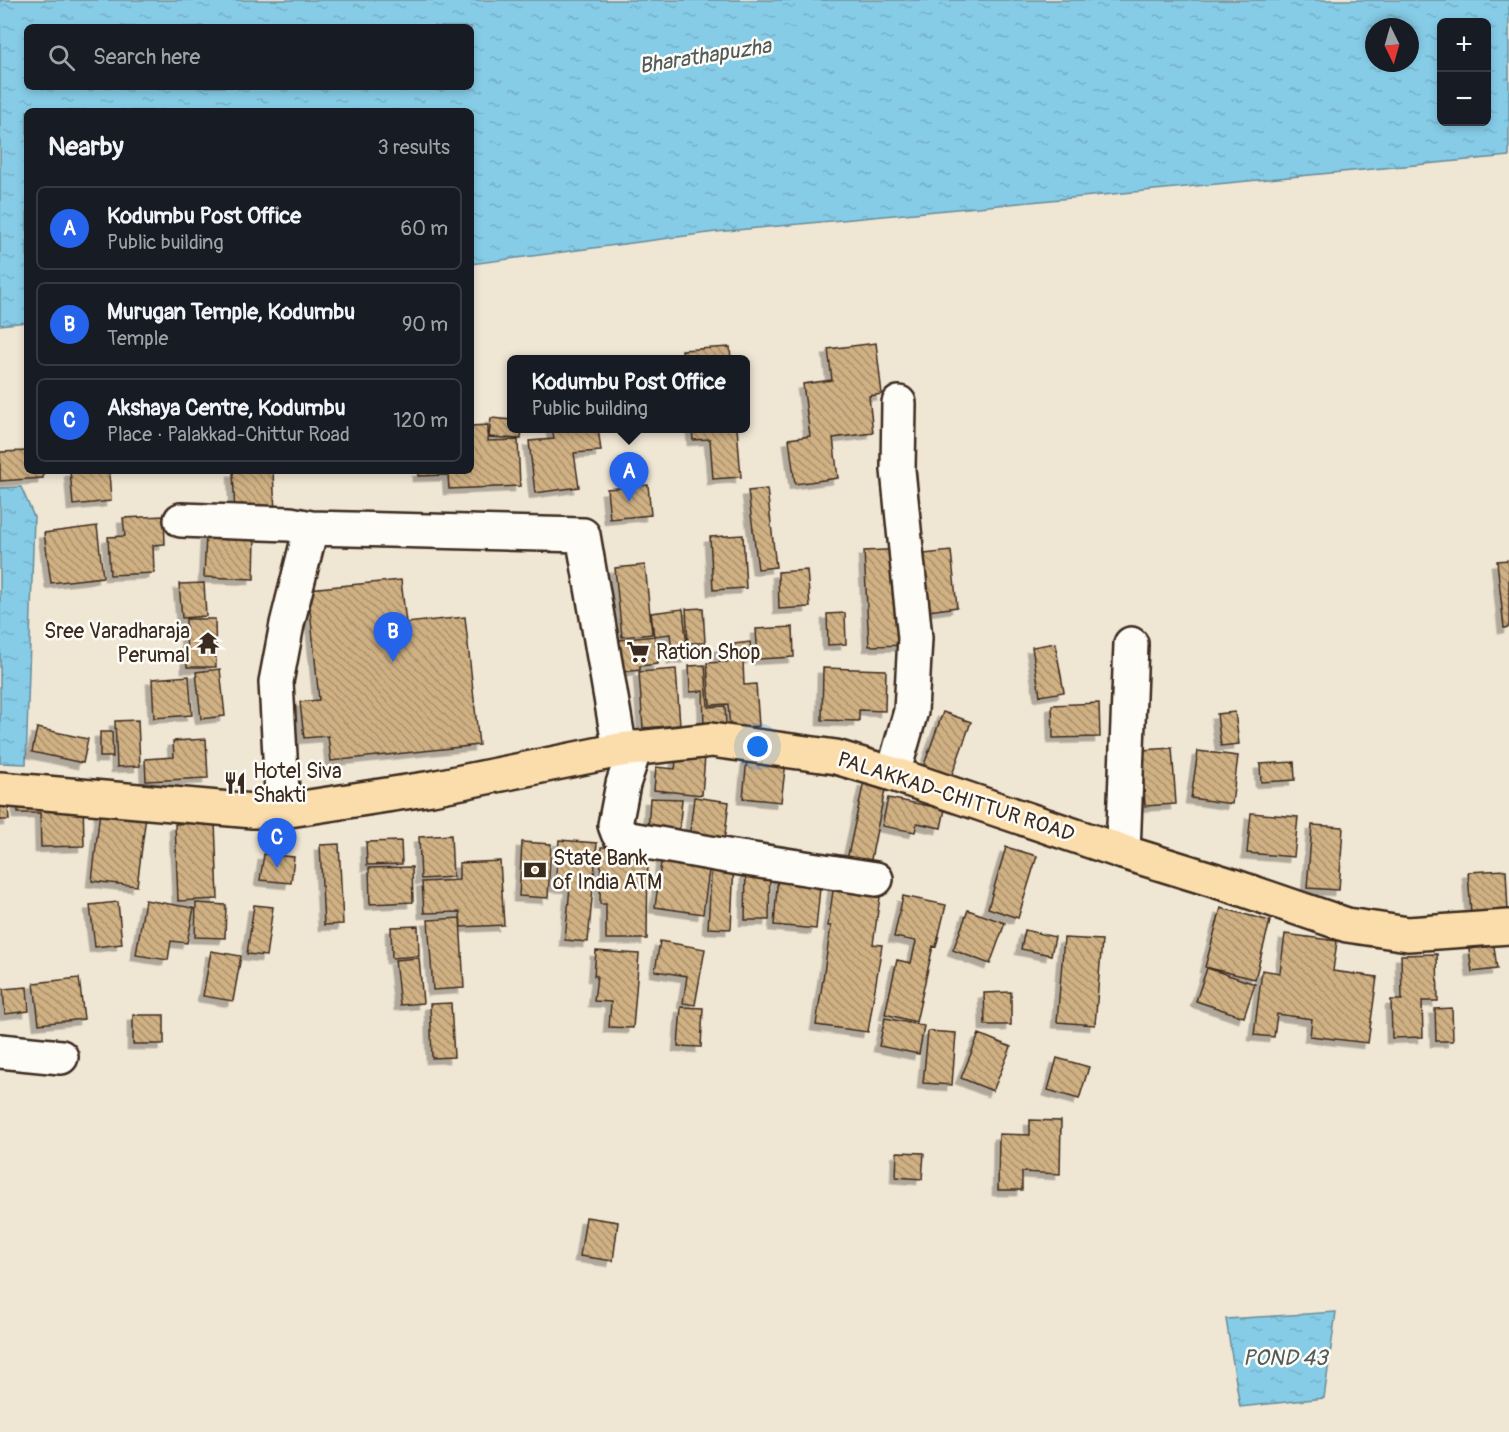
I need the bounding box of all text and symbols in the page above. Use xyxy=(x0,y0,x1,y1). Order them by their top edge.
north arrow xyxy=(1365,18,1419,72)
map controls xyxy=(1437,18,1491,126)
button: + xyxy=(1437,18,1491,72)
search box xyxy=(24,24,474,90)
water label: Bharathapuzha xyxy=(637,31,775,80)
icon: search xyxy=(45,41,78,74)
text: Search here xyxy=(93,43,200,71)
button: − xyxy=(1437,72,1491,126)
text: Nearby xyxy=(48,131,124,163)
text: 3 results xyxy=(378,135,450,160)
text: Kodumbu Post Office xyxy=(107,202,301,230)
text: A xyxy=(63,216,76,241)
text: 60 m xyxy=(401,216,448,241)
text: Public building xyxy=(107,230,223,255)
text: Murugan Temple, Kodumbu xyxy=(107,298,355,326)
text: B xyxy=(64,312,75,337)
text: 90 m xyxy=(402,312,448,337)
text: Temple xyxy=(107,326,168,351)
popup xyxy=(507,355,750,433)
text: Kodumbu Post Office xyxy=(531,368,726,396)
text: Akshaya Centre, Kodumbu xyxy=(107,394,346,422)
text: Public building xyxy=(531,396,648,421)
text: C xyxy=(63,408,76,433)
text: 120 m xyxy=(393,408,448,433)
text: Place · Palakkad-Chittur Road xyxy=(107,422,350,447)
pin: A xyxy=(610,452,648,502)
pin: B xyxy=(374,612,412,662)
place label: Sree Varadharaja Perumal xyxy=(44,618,190,669)
temple icon: Sree Varadharaja Perumal xyxy=(195,630,221,656)
supermarket icon: Ration Shop xyxy=(625,639,651,665)
place label: Ration Shop xyxy=(656,639,761,666)
your location xyxy=(743,732,772,761)
street label: PALAKKAD-CHITTUR ROAD xyxy=(834,746,1078,848)
place label: Hotel Siva Shakti xyxy=(253,758,342,809)
restaurant icon: Hotel Siva Shakti xyxy=(222,770,248,796)
pin: C xyxy=(258,818,296,868)
place label: State Bank of India ATM xyxy=(553,845,662,896)
bank icon: State Bank of India ATM xyxy=(522,857,548,883)
water label: POND 43 xyxy=(1243,1344,1330,1372)

